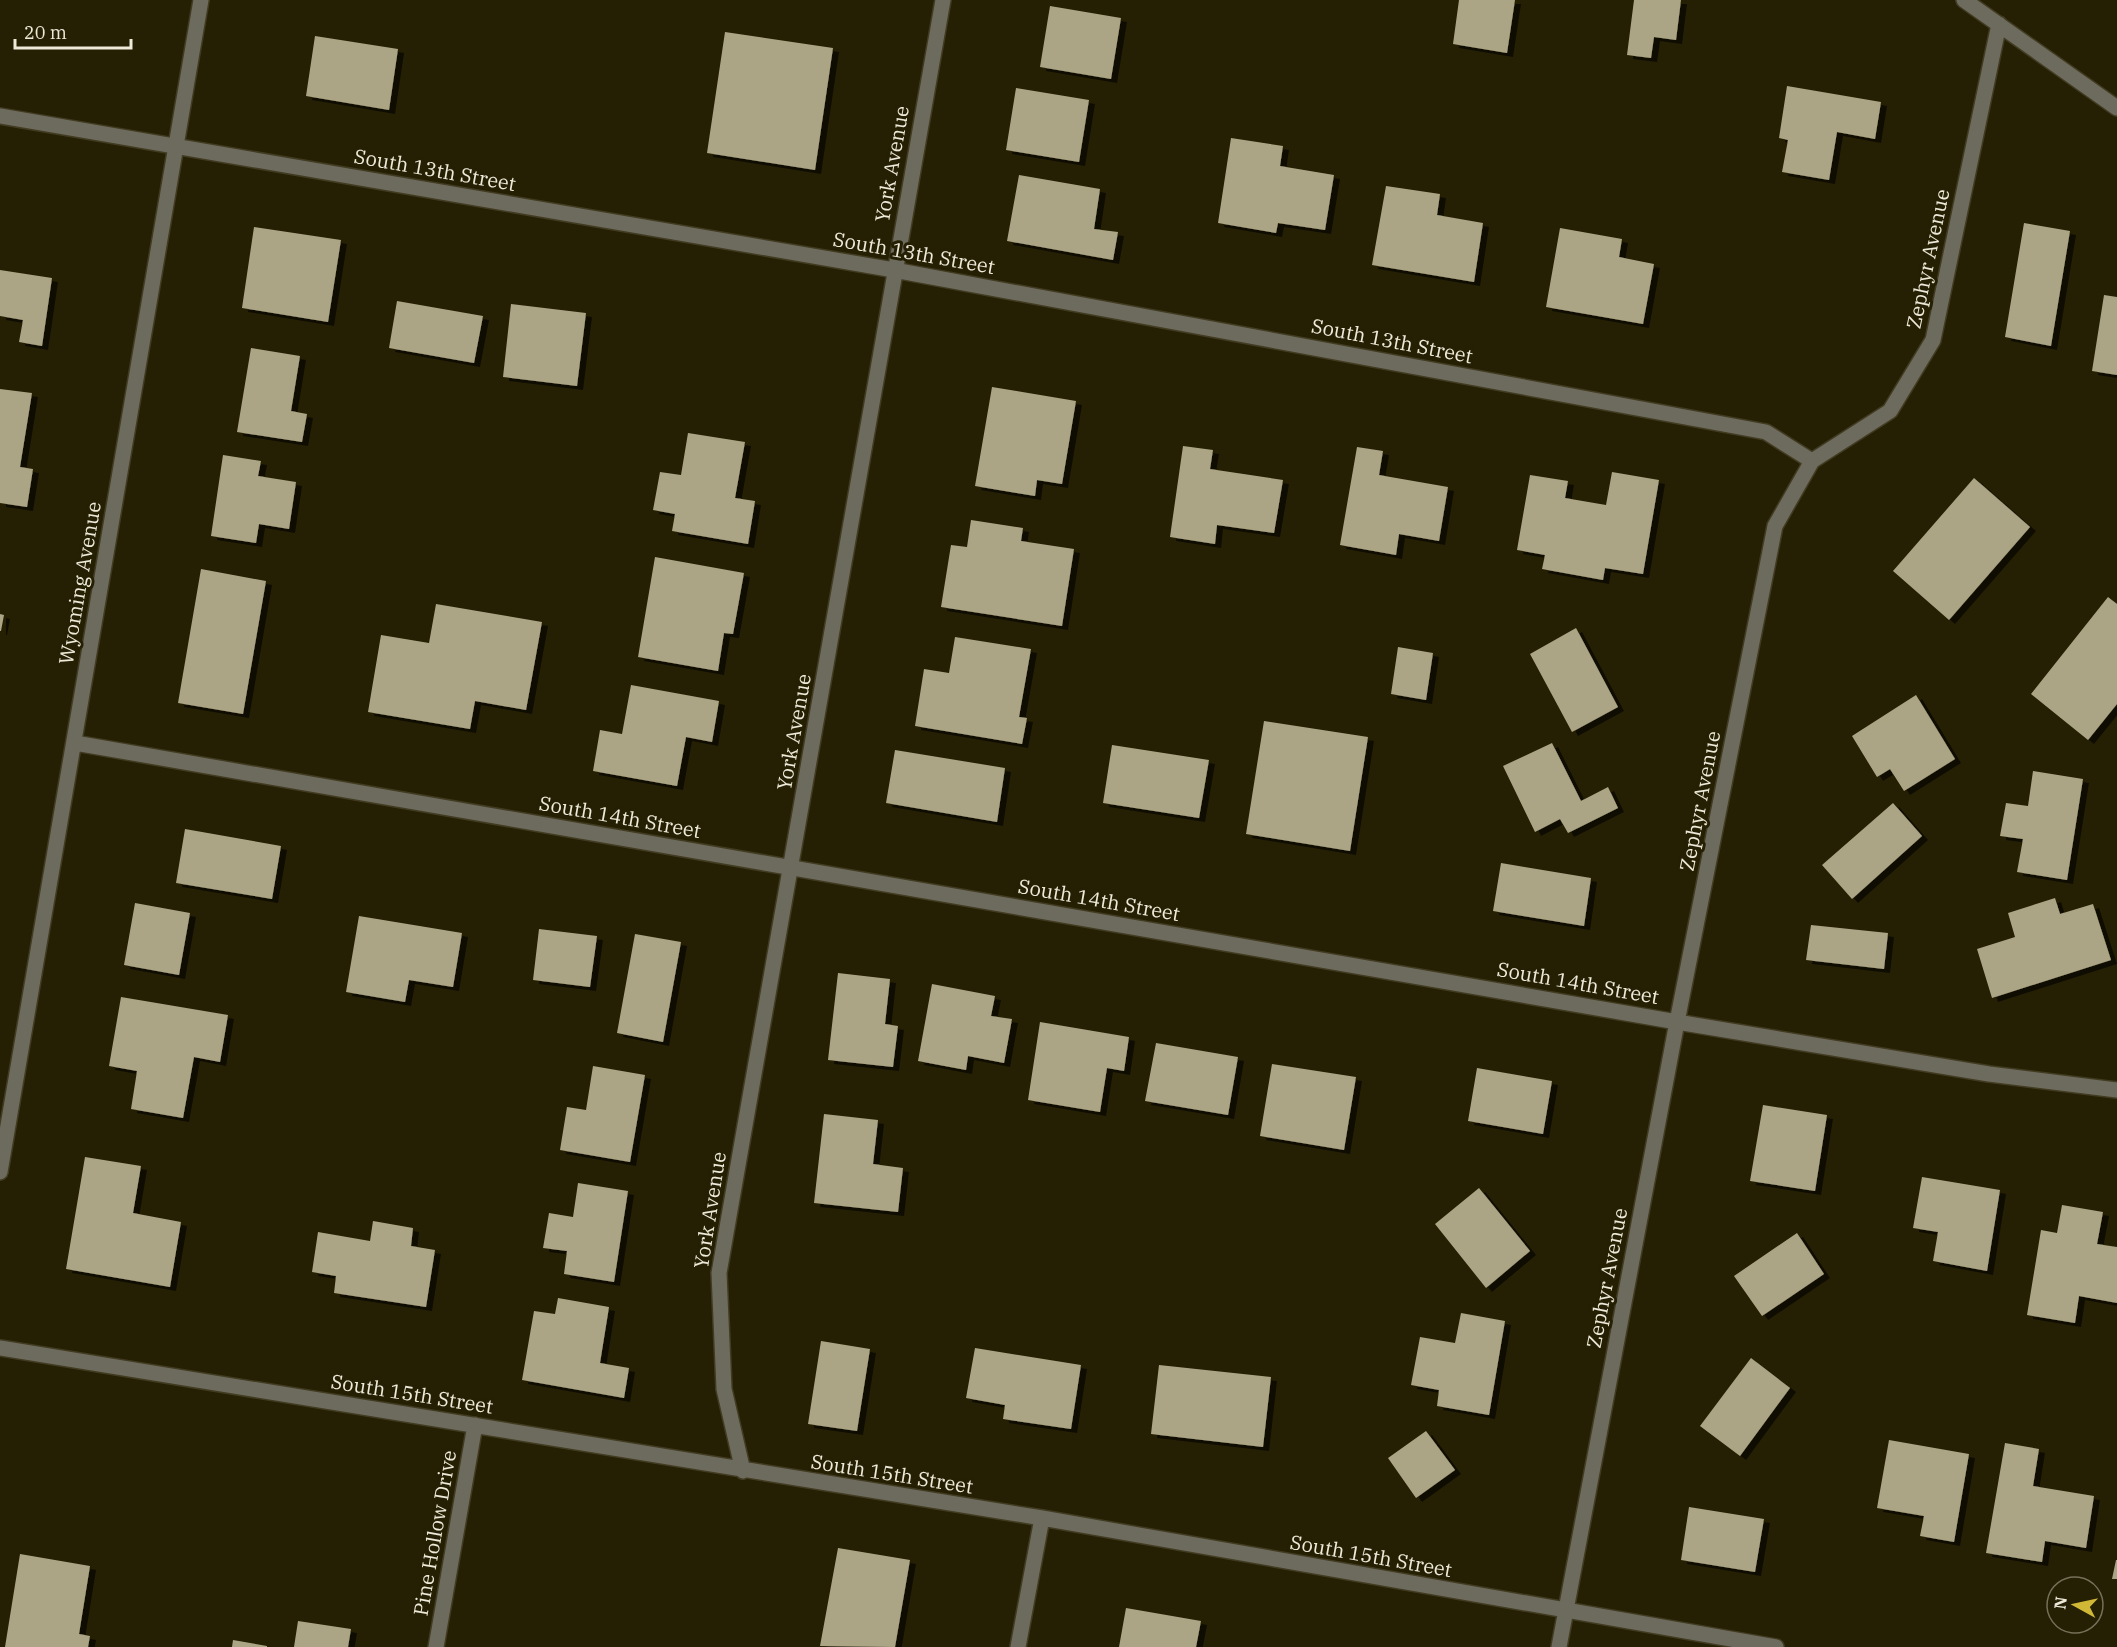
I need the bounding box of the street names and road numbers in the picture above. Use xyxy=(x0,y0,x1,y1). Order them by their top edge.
street label: York Avenue xyxy=(868,103,915,224)
street label: South 13th Street xyxy=(352,142,518,197)
street label: Zephyr Avenue xyxy=(1900,186,1956,331)
street label: South 13th Street xyxy=(831,225,997,280)
street label: South 13th Street xyxy=(1309,312,1475,369)
street label: Wyoming Avenue xyxy=(52,499,107,666)
street label: York Avenue xyxy=(770,671,817,792)
street label: Zephyr Avenue xyxy=(1673,728,1726,873)
street label: South 14th Street xyxy=(537,789,703,844)
street label: South 14th Street xyxy=(1016,872,1182,927)
street label: South 14th Street xyxy=(1495,955,1661,1010)
street label: York Avenue xyxy=(687,1150,732,1270)
street label: Zephyr Avenue xyxy=(1580,1205,1633,1350)
street label: South 15th Street xyxy=(329,1367,495,1420)
street label: South 15th Street xyxy=(809,1447,975,1500)
street label: Pine Hollow Drive xyxy=(407,1448,462,1618)
street label: South 15th Street xyxy=(1288,1528,1454,1583)

